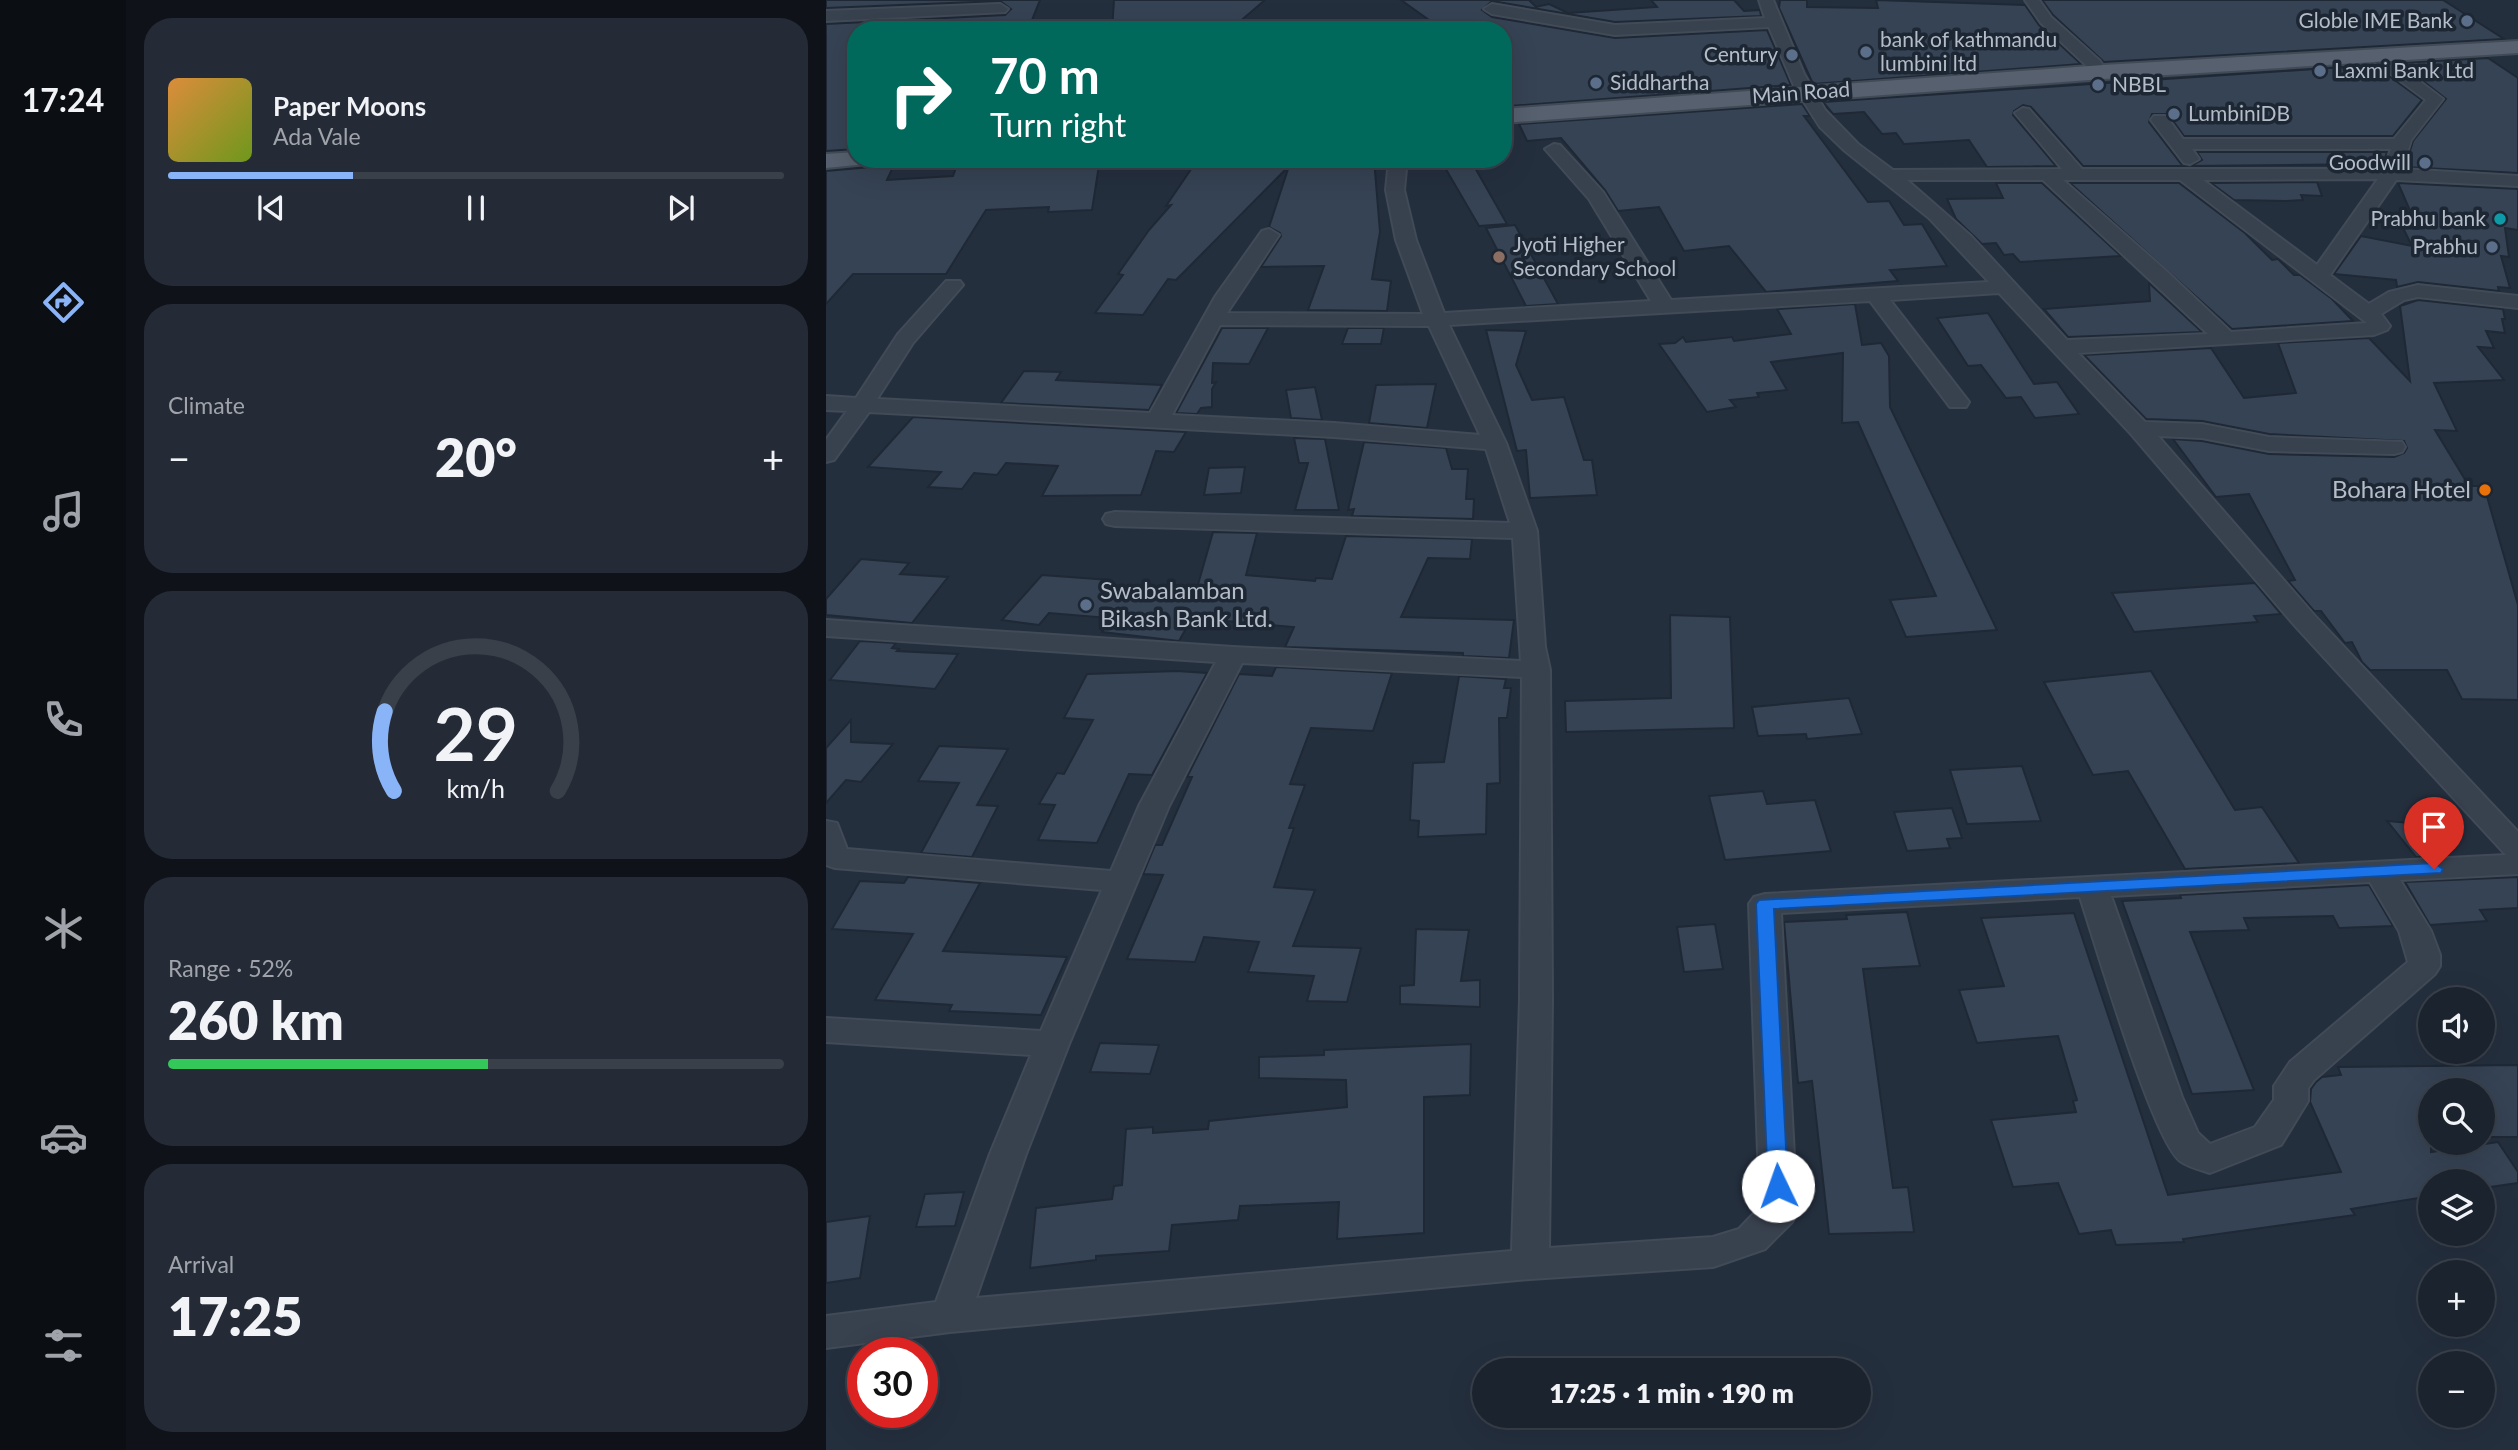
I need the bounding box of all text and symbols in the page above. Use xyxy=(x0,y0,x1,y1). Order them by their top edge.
place label: Globle IME Bank xyxy=(2299,7,2453,32)
marker: Globle IME Bank xyxy=(2459,13,2475,29)
place label: bank of kathmandu lumbini ltd xyxy=(1880,26,2057,75)
place label: Century xyxy=(1704,41,1778,66)
marker: bank of kathmandu lumbini ltd xyxy=(1858,44,1874,60)
text: 70 m xyxy=(990,46,1100,104)
marker: Century xyxy=(1784,47,1800,63)
icon: right xyxy=(875,49,966,140)
place label: Laxmi Bank Ltd xyxy=(2334,57,2474,82)
marker: Laxmi Bank Ltd xyxy=(2312,63,2328,79)
place label: Siddhartha xyxy=(1610,69,1709,94)
place label: NBBL xyxy=(2112,71,2166,96)
marker: Siddhartha xyxy=(1588,75,1604,91)
street label: Main Road xyxy=(1751,76,1851,107)
marker: NBBL xyxy=(2090,77,2106,93)
text: 17:24 xyxy=(22,80,104,119)
text: Paper Moons xyxy=(273,90,426,122)
place label: LumbiniDB xyxy=(2188,100,2290,125)
text: Turn right xyxy=(990,105,1126,144)
marker: LumbiniDB xyxy=(2166,106,2182,122)
text: Ada Vale xyxy=(273,122,361,150)
place label: Goodwill xyxy=(2329,149,2411,174)
marker: Goodwill xyxy=(2417,155,2433,171)
icon: previous xyxy=(252,189,290,227)
icon: pause xyxy=(457,189,495,227)
icon: next xyxy=(662,189,700,227)
place label: Prabhu bank xyxy=(2371,205,2486,230)
marker: Prabhu bank xyxy=(2492,211,2508,227)
place label: Jyoti Higher Secondary School xyxy=(1513,231,1676,280)
place label: Prabhu xyxy=(2412,233,2478,258)
marker: Prabhu xyxy=(2484,239,2500,255)
marker: Jyoti Higher Secondary School xyxy=(1491,249,1507,265)
icon: directions xyxy=(39,278,88,327)
text: Climate xyxy=(168,391,245,419)
text: 20° xyxy=(435,426,517,488)
text: − xyxy=(168,435,190,481)
text: + xyxy=(762,435,784,481)
place label: Bohara Hotel xyxy=(2332,474,2471,503)
marker: Bohara Hotel xyxy=(2477,482,2493,498)
icon: music xyxy=(39,487,88,536)
place label: Swabalamban Bikash Bank Ltd. xyxy=(1100,575,1273,632)
marker: Swabalamban Bikash Bank Ltd. xyxy=(1078,597,1094,613)
text: 29 xyxy=(434,689,518,777)
icon: phone xyxy=(39,695,88,744)
text: km/h xyxy=(447,773,505,803)
pin xyxy=(2404,797,2464,869)
icon: arrive xyxy=(2415,808,2453,846)
icon: climate xyxy=(39,904,88,953)
text: Range · 52% xyxy=(168,954,293,982)
map controls xyxy=(2418,987,2495,1428)
button: sound xyxy=(2418,987,2495,1064)
text: 260 km xyxy=(168,989,344,1051)
button: search xyxy=(2418,1078,2495,1155)
icon: car xyxy=(39,1113,88,1162)
position arrow xyxy=(1741,1149,1815,1223)
button: layers xyxy=(2418,1169,2495,1246)
text: Arrival xyxy=(168,1250,234,1278)
button: + xyxy=(2418,1260,2495,1337)
text: 17:25 xyxy=(168,1285,302,1347)
icon: filters xyxy=(39,1321,88,1370)
speed limit sign: 30 xyxy=(847,1337,938,1428)
button: − xyxy=(2418,1351,2495,1428)
text: 17:25 · 1 min · 190 m xyxy=(1549,1377,1794,1409)

